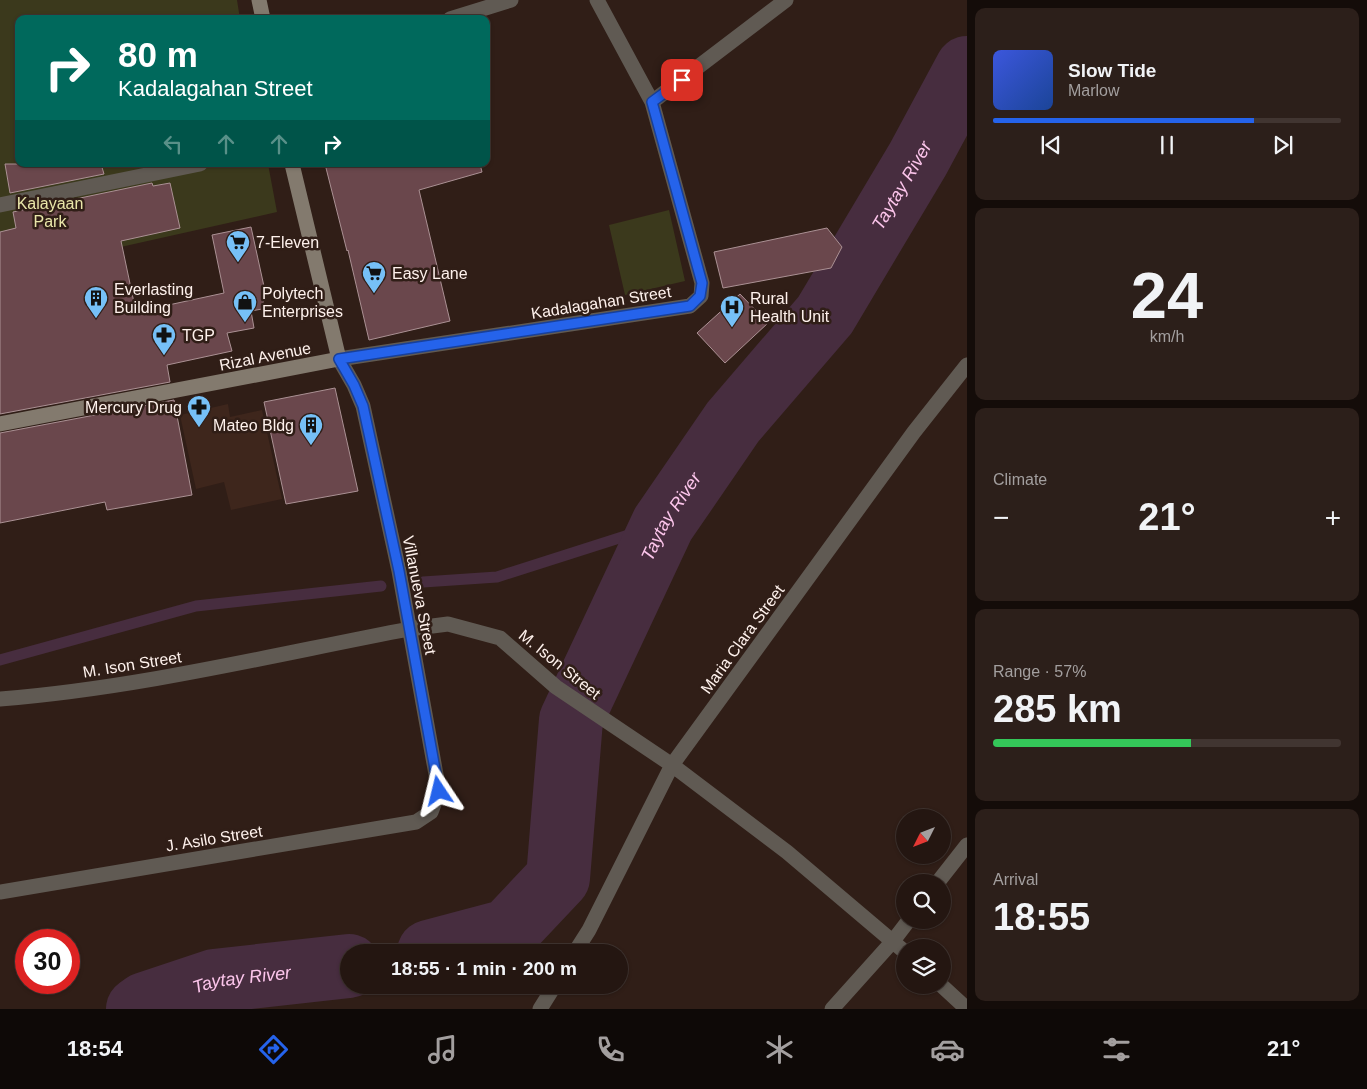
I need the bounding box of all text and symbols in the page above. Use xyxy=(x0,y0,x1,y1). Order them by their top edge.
icon: right xyxy=(35,35,100,100)
text: 80 m xyxy=(118,35,198,74)
pin xyxy=(661,59,703,101)
text: Slow Tide xyxy=(1068,60,1156,81)
icon: arrive xyxy=(668,66,696,94)
text: Kadalagahan Street xyxy=(118,76,313,101)
text: Marlow xyxy=(1068,82,1120,99)
icon: left xyxy=(159,130,187,158)
icon: ahead xyxy=(212,130,240,158)
icon: ahead xyxy=(265,130,293,158)
icon: right xyxy=(318,130,346,158)
icon: previous xyxy=(1037,131,1065,159)
icon: pause xyxy=(1153,131,1181,159)
icon: next xyxy=(1269,131,1297,159)
water label: Taytay River xyxy=(868,137,936,234)
park label: Kalayaan Park xyxy=(17,195,83,230)
supermarket icon: 7-Eleven xyxy=(225,229,251,263)
place label: 7-Eleven xyxy=(256,234,319,251)
text: 24 xyxy=(1131,259,1203,332)
supermarket icon: Easy Lane xyxy=(361,260,387,294)
place label: Easy Lane xyxy=(392,265,468,282)
place label: Everlasting Building xyxy=(114,281,193,316)
street label: Kadalagahan Street xyxy=(530,283,673,322)
building icon: Everlasting Building xyxy=(83,285,109,319)
place label: Polytech Enterprises xyxy=(262,285,343,320)
shop icon: Polytech Enterprises xyxy=(232,289,258,323)
place label: Rural Health Unit xyxy=(750,290,830,325)
hospital icon: Rural Health Unit xyxy=(719,294,745,328)
pharmacy icon: TGP xyxy=(151,322,177,356)
place label: TGP xyxy=(182,327,215,344)
text: km/h xyxy=(1150,328,1184,345)
street label: Rizal Avenue xyxy=(218,339,313,374)
pharmacy icon: Mercury Drug xyxy=(186,394,212,428)
place label: Mercury Drug xyxy=(85,399,182,416)
building icon: Mateo Bldg xyxy=(298,412,324,446)
place label: Mateo Bldg xyxy=(213,417,294,434)
water label: Taytay River xyxy=(637,468,706,564)
text: Climate xyxy=(993,471,1047,488)
text: 21° xyxy=(1138,496,1196,538)
text: − xyxy=(993,502,1009,533)
text: + xyxy=(1325,502,1341,533)
street label: Villanueva Street xyxy=(400,534,439,656)
street label: Maria Clara Street xyxy=(697,581,788,697)
street label: M. Ison Street xyxy=(516,626,604,703)
street label: M. Ison Street xyxy=(82,648,183,681)
text: Range · 57% xyxy=(993,663,1086,680)
text: 285 km xyxy=(993,688,1122,730)
position arrow xyxy=(412,764,464,816)
north arrow xyxy=(896,809,951,864)
map controls xyxy=(896,809,951,994)
street label: J. Asilo Street xyxy=(164,822,264,855)
text: Arrival xyxy=(993,871,1038,888)
button: search xyxy=(896,874,951,929)
text: 18:55 xyxy=(993,896,1090,938)
speed limit sign: 30 xyxy=(15,929,80,994)
button: layers xyxy=(896,939,951,994)
text: 18:55 · 1 min · 200 m xyxy=(391,958,577,979)
water label: Taytay River xyxy=(190,962,293,997)
icon: directions xyxy=(256,1032,291,1067)
icon: music xyxy=(425,1032,460,1067)
icon: phone xyxy=(593,1032,628,1067)
icon: climate xyxy=(762,1032,797,1067)
icon: car xyxy=(930,1032,965,1067)
icon: filters xyxy=(1099,1032,1134,1067)
text: 18:54 xyxy=(67,1036,123,1061)
text: 21° xyxy=(1267,1036,1300,1061)

